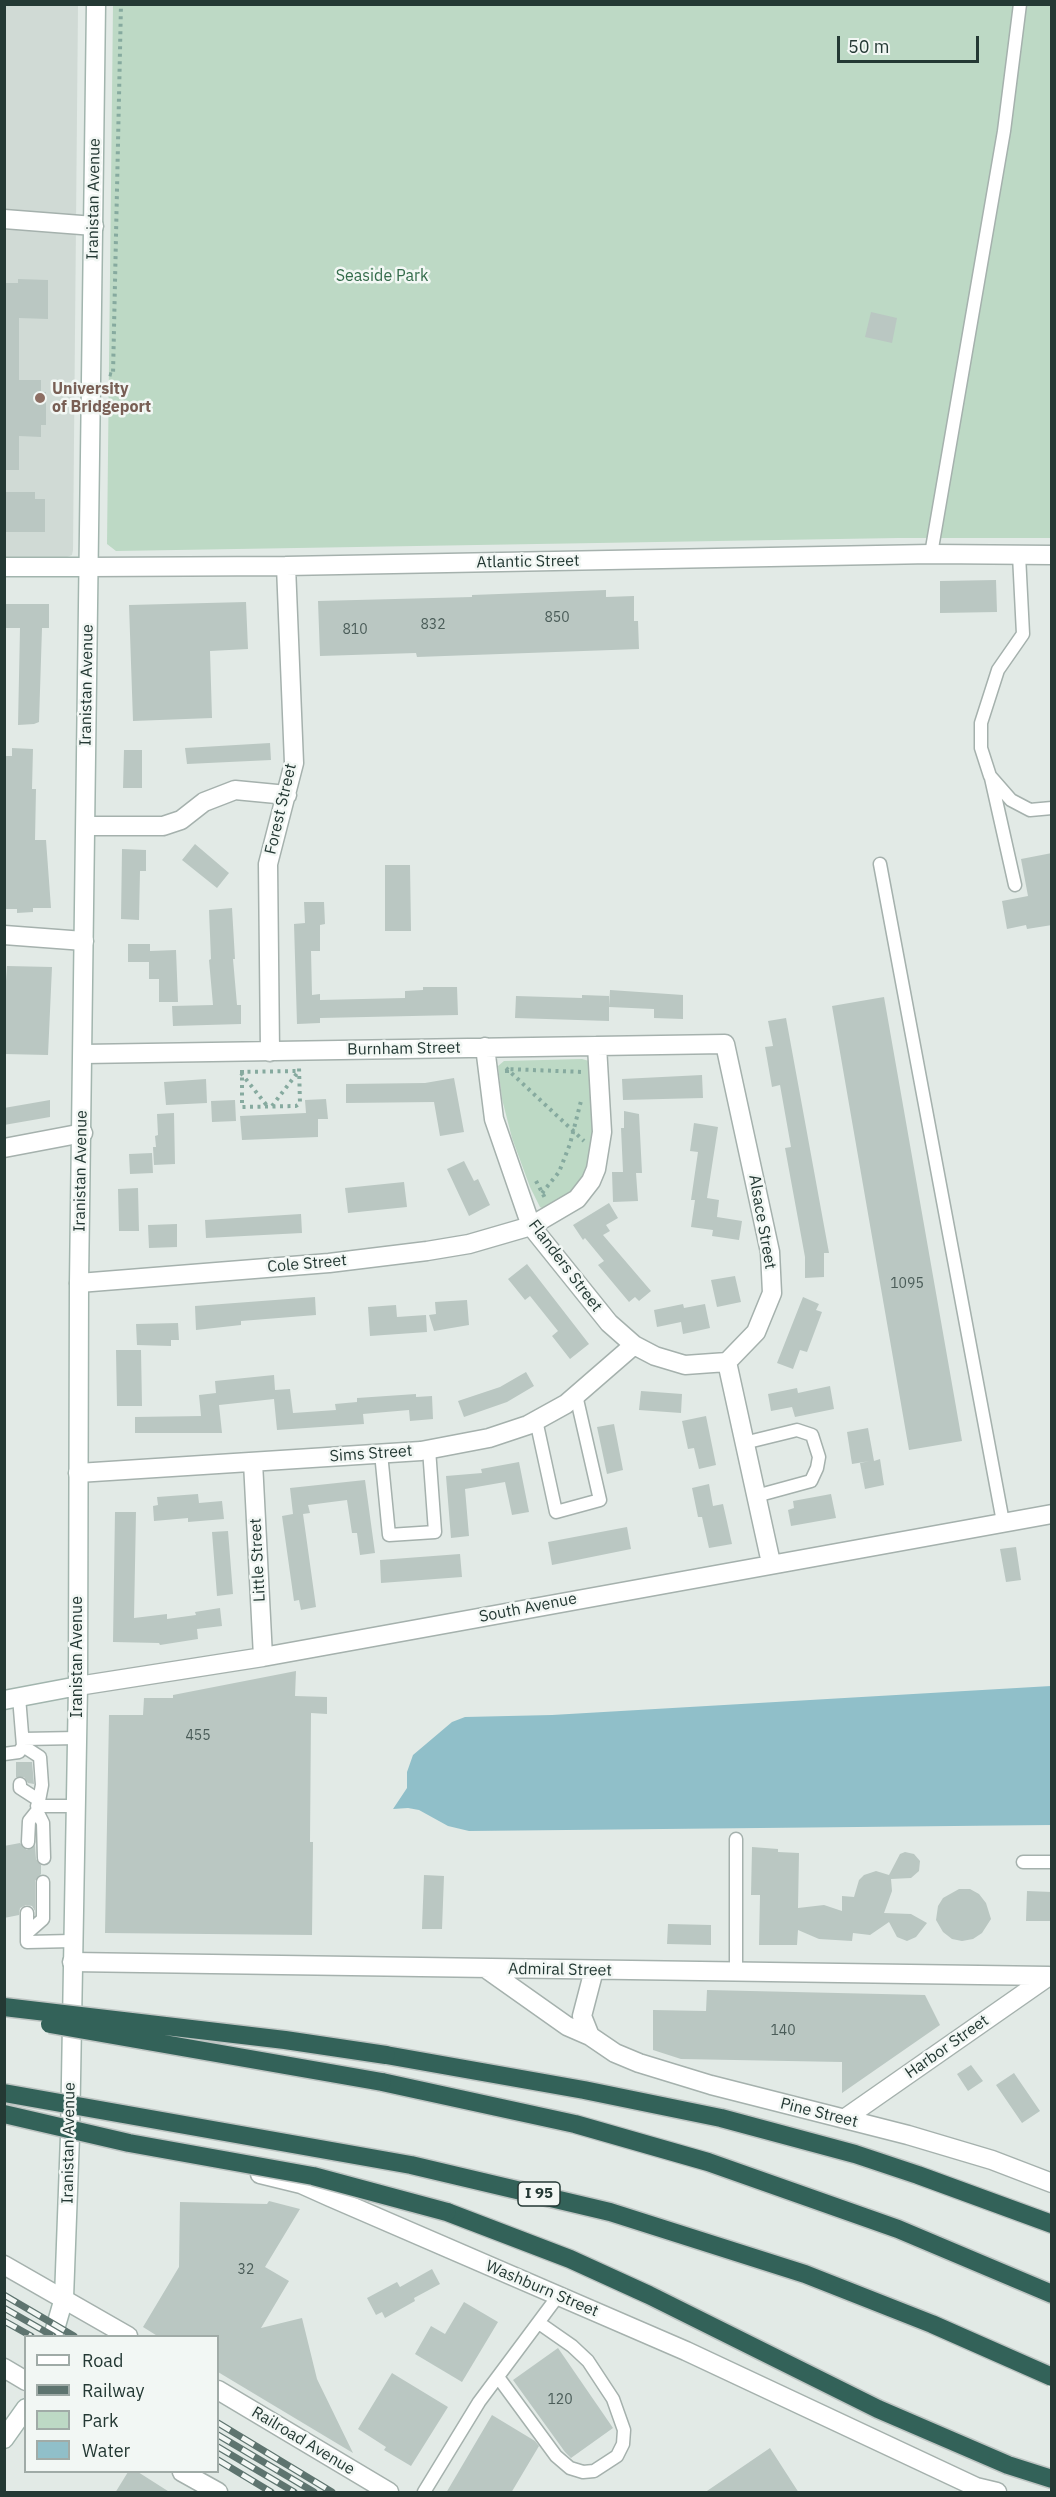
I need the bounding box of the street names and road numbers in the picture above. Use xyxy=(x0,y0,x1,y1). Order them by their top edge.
street label: Iranistan Avenue xyxy=(83,138,105,260)
street label: Atlantic Street xyxy=(476,552,580,572)
street label: Iranistan Avenue xyxy=(76,624,98,746)
street label: Forest Street xyxy=(261,762,301,856)
street label: Burnham Street xyxy=(347,1038,461,1060)
street label: Iranistan Avenue xyxy=(70,1110,92,1232)
street label: Alsace Street xyxy=(744,1173,780,1271)
street label: Flanders Street xyxy=(524,1216,606,1316)
street label: Cole Street xyxy=(266,1251,348,1277)
street label: Sims Street xyxy=(329,1442,413,1466)
street label: Little Street xyxy=(246,1518,270,1602)
street label: South Avenue xyxy=(477,1589,579,1627)
street label: Iranistan Avenue xyxy=(67,1596,87,1718)
street label: Admiral Street xyxy=(508,1959,612,1981)
street label: Harbor Street xyxy=(902,2011,992,2083)
street label: Iranistan Avenue xyxy=(58,2082,80,2204)
street label: Pine Street xyxy=(778,2094,860,2132)
road number: I 95 xyxy=(518,2182,560,2206)
street label: Washburn Street xyxy=(483,2257,601,2321)
street label: Railroad Avenue xyxy=(248,2403,358,2479)

